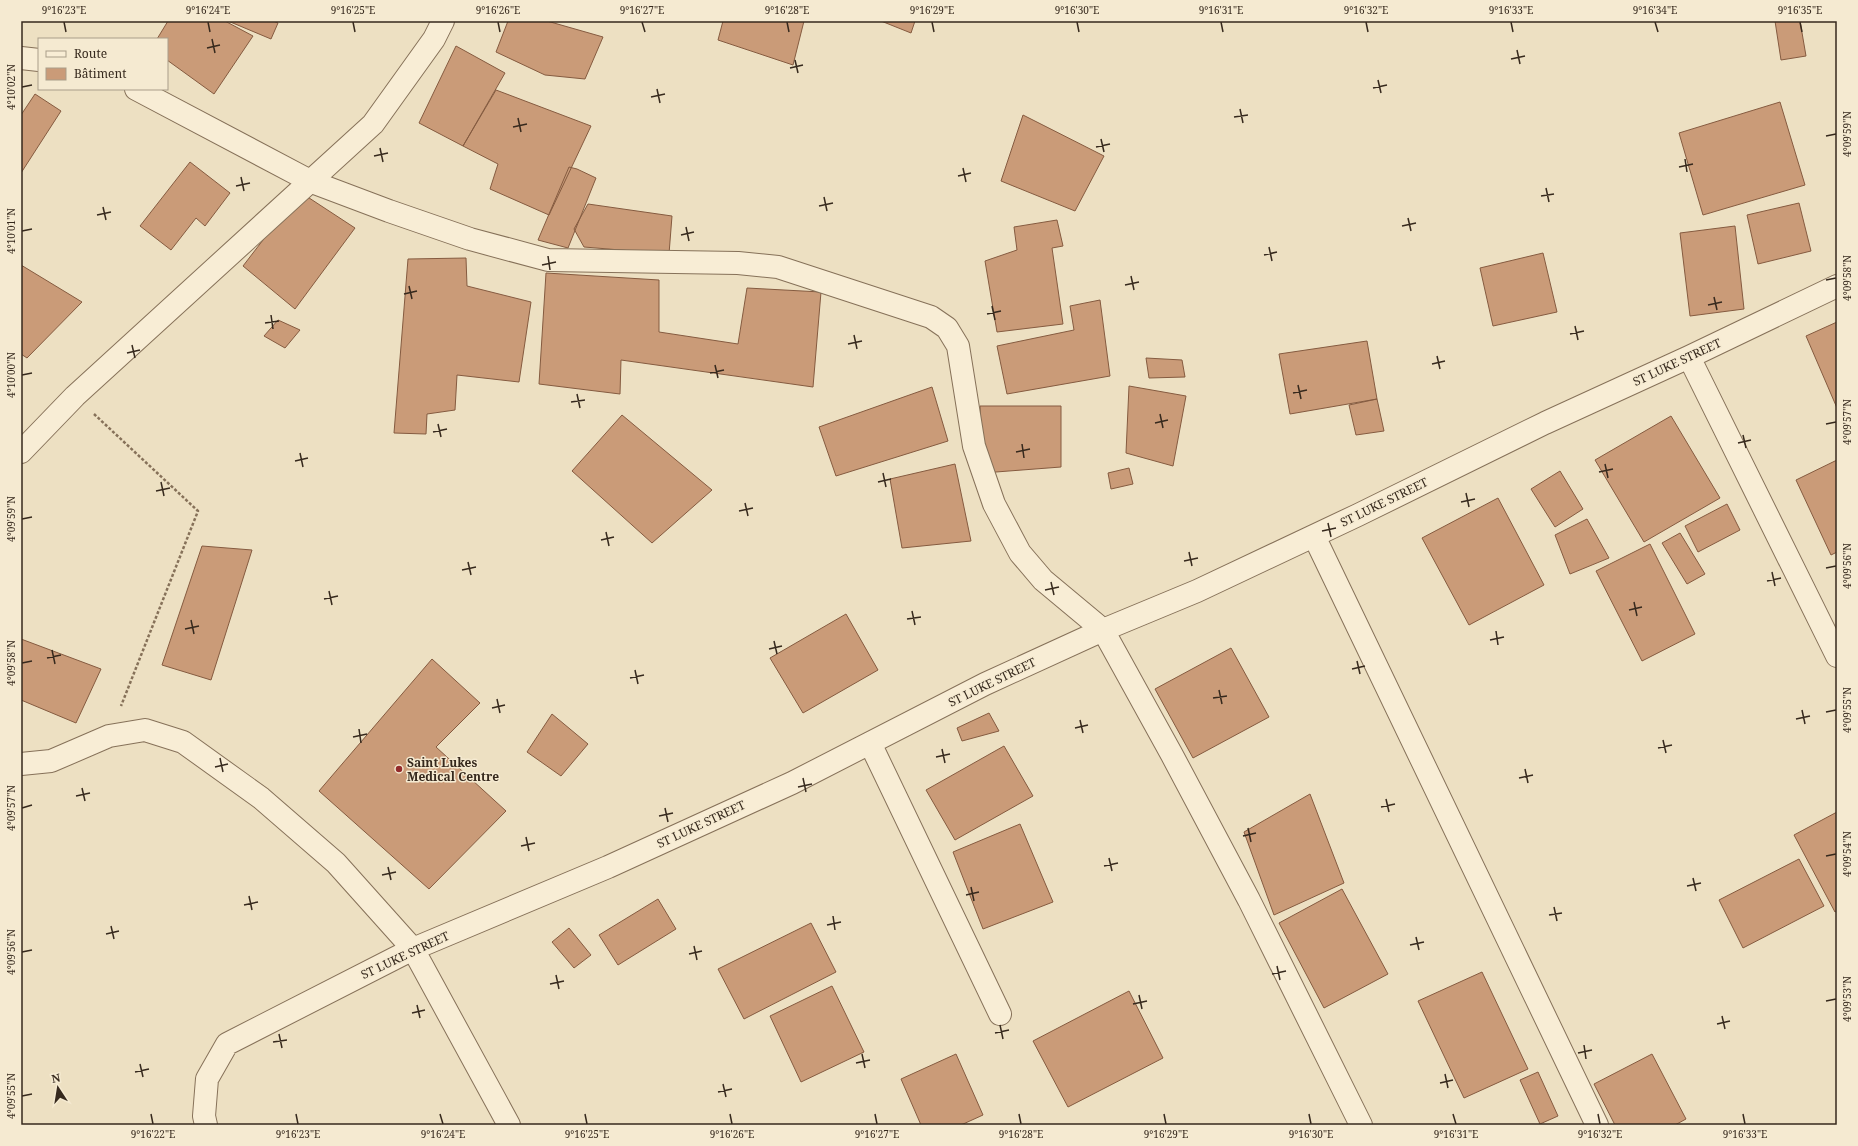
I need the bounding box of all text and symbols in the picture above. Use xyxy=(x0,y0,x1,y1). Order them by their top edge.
text: 9°16'23"E xyxy=(42,3,86,17)
text: 9°16'24"E xyxy=(186,3,230,17)
text: 9°16'25"E xyxy=(331,3,375,17)
text: 9°16'26"E xyxy=(476,3,520,17)
text: 9°16'27"E xyxy=(620,3,664,17)
text: 9°16'28"E xyxy=(765,3,809,17)
text: 9°16'29"E xyxy=(910,3,954,17)
text: 9°16'30"E xyxy=(1055,3,1099,17)
text: 9°16'31"E xyxy=(1199,3,1243,17)
text: 9°16'32"E xyxy=(1344,3,1388,17)
text: 9°16'33"E xyxy=(1489,3,1533,17)
text: 9°16'34"E xyxy=(1633,3,1677,17)
text: 9°16'35"E xyxy=(1778,3,1822,17)
legend xyxy=(38,38,168,90)
text: Route xyxy=(74,45,107,62)
text: 4°10'02"N xyxy=(4,64,18,110)
text: Bâtiment xyxy=(74,65,126,82)
text: 4°09'59"N xyxy=(1840,111,1854,157)
text: 4°10'01"N xyxy=(4,208,18,254)
text: 4°09'58"N xyxy=(1840,255,1854,301)
street label: ST LUKE STREET xyxy=(1630,334,1725,390)
text: 4°10'00"N xyxy=(4,352,18,398)
text: 4°09'57"N xyxy=(1840,399,1854,445)
street label: ST LUKE STREET xyxy=(1337,473,1431,531)
text: 4°09'59"N xyxy=(4,496,18,542)
text: 4°09'56"N xyxy=(1840,543,1854,589)
text: 4°09'58"N xyxy=(4,640,18,686)
street label: ST LUKE STREET xyxy=(945,653,1039,711)
text: 4°09'55"N xyxy=(1840,687,1854,733)
place label: Saint Lukes Medical Centre xyxy=(407,754,499,785)
marker: Saint Lukes Medical Centre xyxy=(394,764,404,774)
text: 4°09'57"N xyxy=(4,785,18,831)
street label: ST LUKE STREET xyxy=(654,796,749,852)
text: 4°09'54"N xyxy=(1840,831,1854,877)
street label: ST LUKE STREET xyxy=(358,927,453,983)
text: 4°09'56"N xyxy=(4,929,18,975)
text: 4°09'53"N xyxy=(1840,976,1854,1022)
north arrow xyxy=(38,1068,78,1108)
text: N xyxy=(50,1069,62,1086)
text: 4°09'55"N xyxy=(4,1073,18,1119)
text: 9°16'22"E xyxy=(131,1127,175,1141)
text: 9°16'23"E xyxy=(276,1127,320,1141)
text: 9°16'24"E xyxy=(421,1127,465,1141)
text: 9°16'25"E xyxy=(565,1127,609,1141)
text: 9°16'26"E xyxy=(710,1127,754,1141)
text: 9°16'27"E xyxy=(855,1127,899,1141)
text: 9°16'28"E xyxy=(999,1127,1043,1141)
text: 9°16'29"E xyxy=(1144,1127,1188,1141)
text: 9°16'30"E xyxy=(1289,1127,1333,1141)
text: 9°16'31"E xyxy=(1434,1127,1478,1141)
text: 9°16'32"E xyxy=(1578,1127,1622,1141)
text: 9°16'33"E xyxy=(1723,1127,1767,1141)

